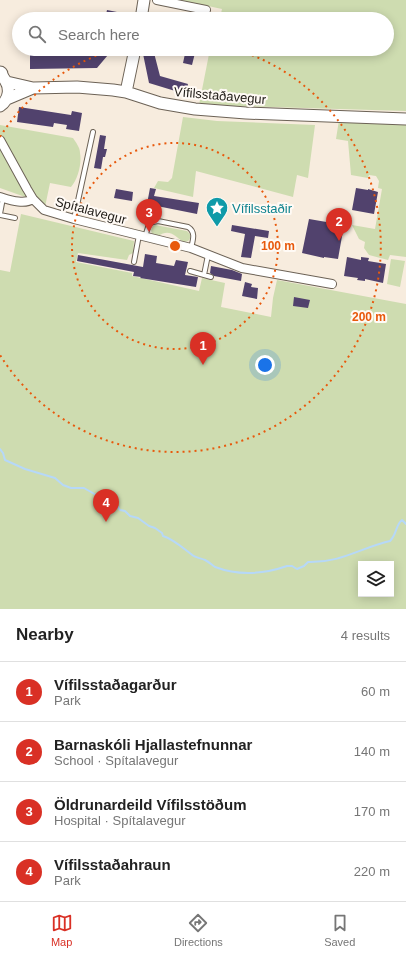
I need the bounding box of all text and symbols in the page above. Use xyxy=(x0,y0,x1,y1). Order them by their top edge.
search box xyxy=(12,12,394,56)
icon: search xyxy=(26,23,48,45)
text: Search here xyxy=(58,26,140,43)
street label: Vífilsstaðavegur xyxy=(173,84,267,107)
street label: Spítalavegur xyxy=(54,194,129,227)
place icon: Vífilsstaðir xyxy=(204,195,230,228)
pin: 3 xyxy=(136,199,162,232)
place label: Vífilsstaðir xyxy=(232,201,293,216)
pin: 2 xyxy=(326,208,352,241)
centre of rings xyxy=(168,239,182,253)
text: 100 m xyxy=(261,239,295,253)
text: 200 m xyxy=(352,310,386,324)
pin: 1 xyxy=(190,332,216,365)
your location xyxy=(255,355,275,375)
pin: 4 xyxy=(93,489,119,522)
map controls xyxy=(358,561,394,597)
button: layers xyxy=(358,561,394,597)
text: Nearby xyxy=(16,625,74,644)
text: 4 results xyxy=(341,628,390,643)
text: Vífilsstaðagarður xyxy=(54,676,177,693)
text: 1 xyxy=(25,684,33,699)
text: 60 m xyxy=(361,684,390,699)
text: Park xyxy=(54,693,81,708)
text: Barnaskóli Hjallastefnunnar xyxy=(54,736,252,753)
text: 2 xyxy=(25,744,33,759)
text: 140 m xyxy=(354,744,390,759)
text: School · Spítalavegur xyxy=(54,753,178,768)
text: Öldrunardeild Vífilsstöðum xyxy=(54,796,247,813)
text: 3 xyxy=(25,804,33,819)
text: 170 m xyxy=(354,804,390,819)
text: Hospital · Spítalavegur xyxy=(54,813,186,828)
text: Vífilsstaðahraun xyxy=(54,856,171,873)
text: 4 xyxy=(25,864,33,879)
text: 220 m xyxy=(354,864,390,879)
text: Park xyxy=(54,873,81,888)
tab: Map xyxy=(51,912,73,948)
tab: Directions xyxy=(174,912,223,948)
tab: Saved xyxy=(324,912,355,948)

